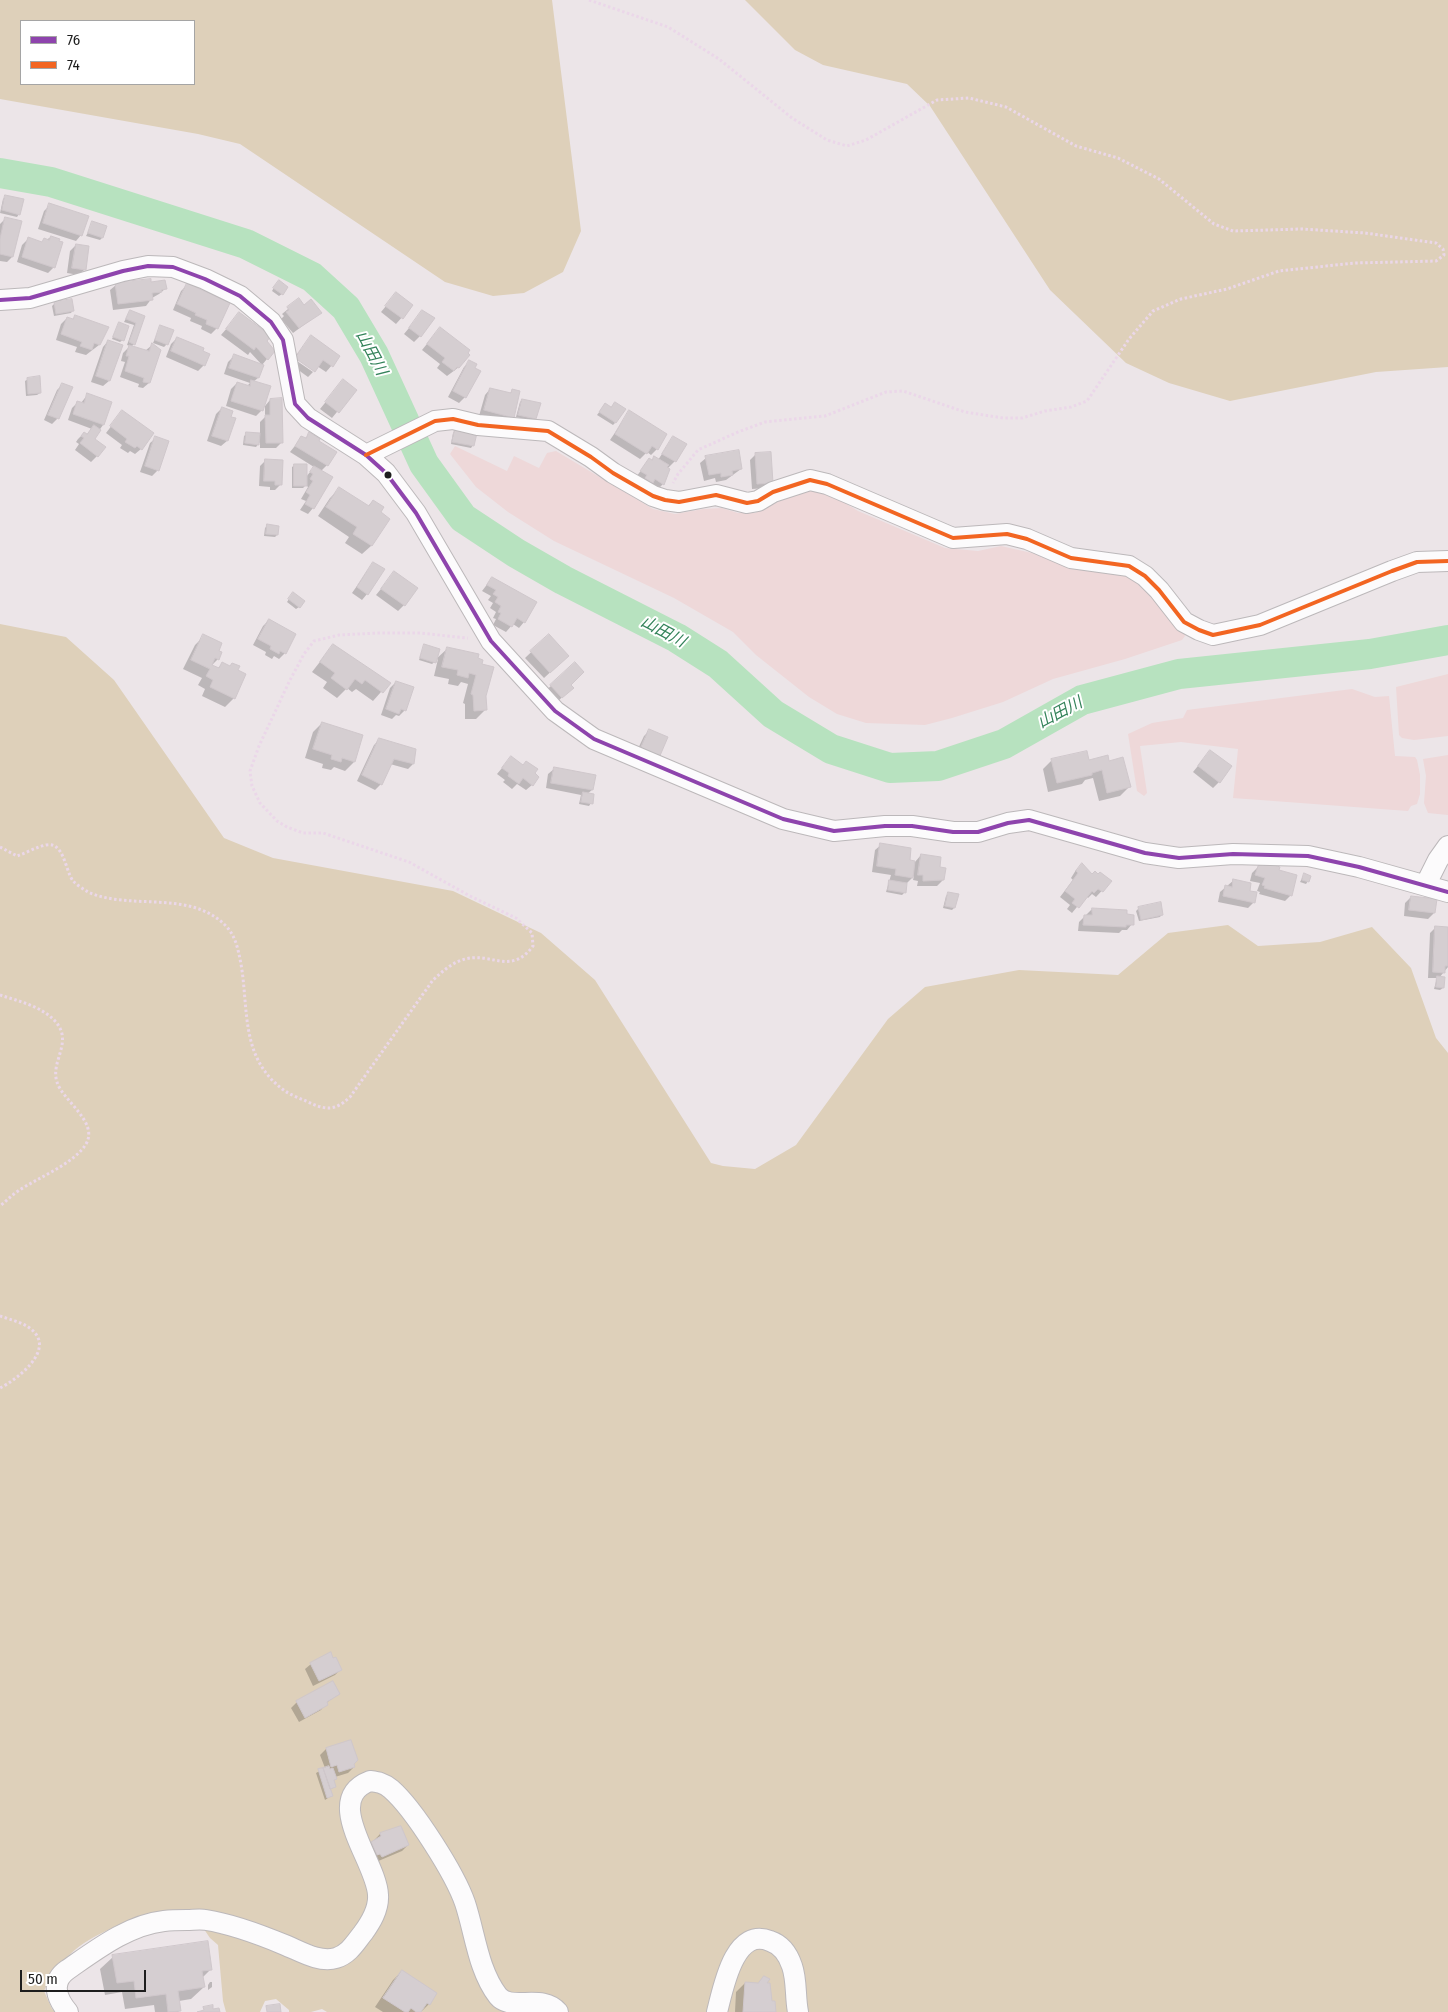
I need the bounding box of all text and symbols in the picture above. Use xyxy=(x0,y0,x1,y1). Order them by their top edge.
legend xyxy=(20,20,195,85)
text: 76 xyxy=(67,31,80,49)
text: 74 xyxy=(67,56,80,74)
water label: 山田川 xyxy=(351,327,391,379)
unlabelled marker xyxy=(383,470,393,480)
water label: 山田川 xyxy=(637,612,689,652)
water label: 山田川 xyxy=(1034,693,1086,733)
scale bar xyxy=(22,1960,149,1992)
text: 50 m xyxy=(28,1970,58,1988)

